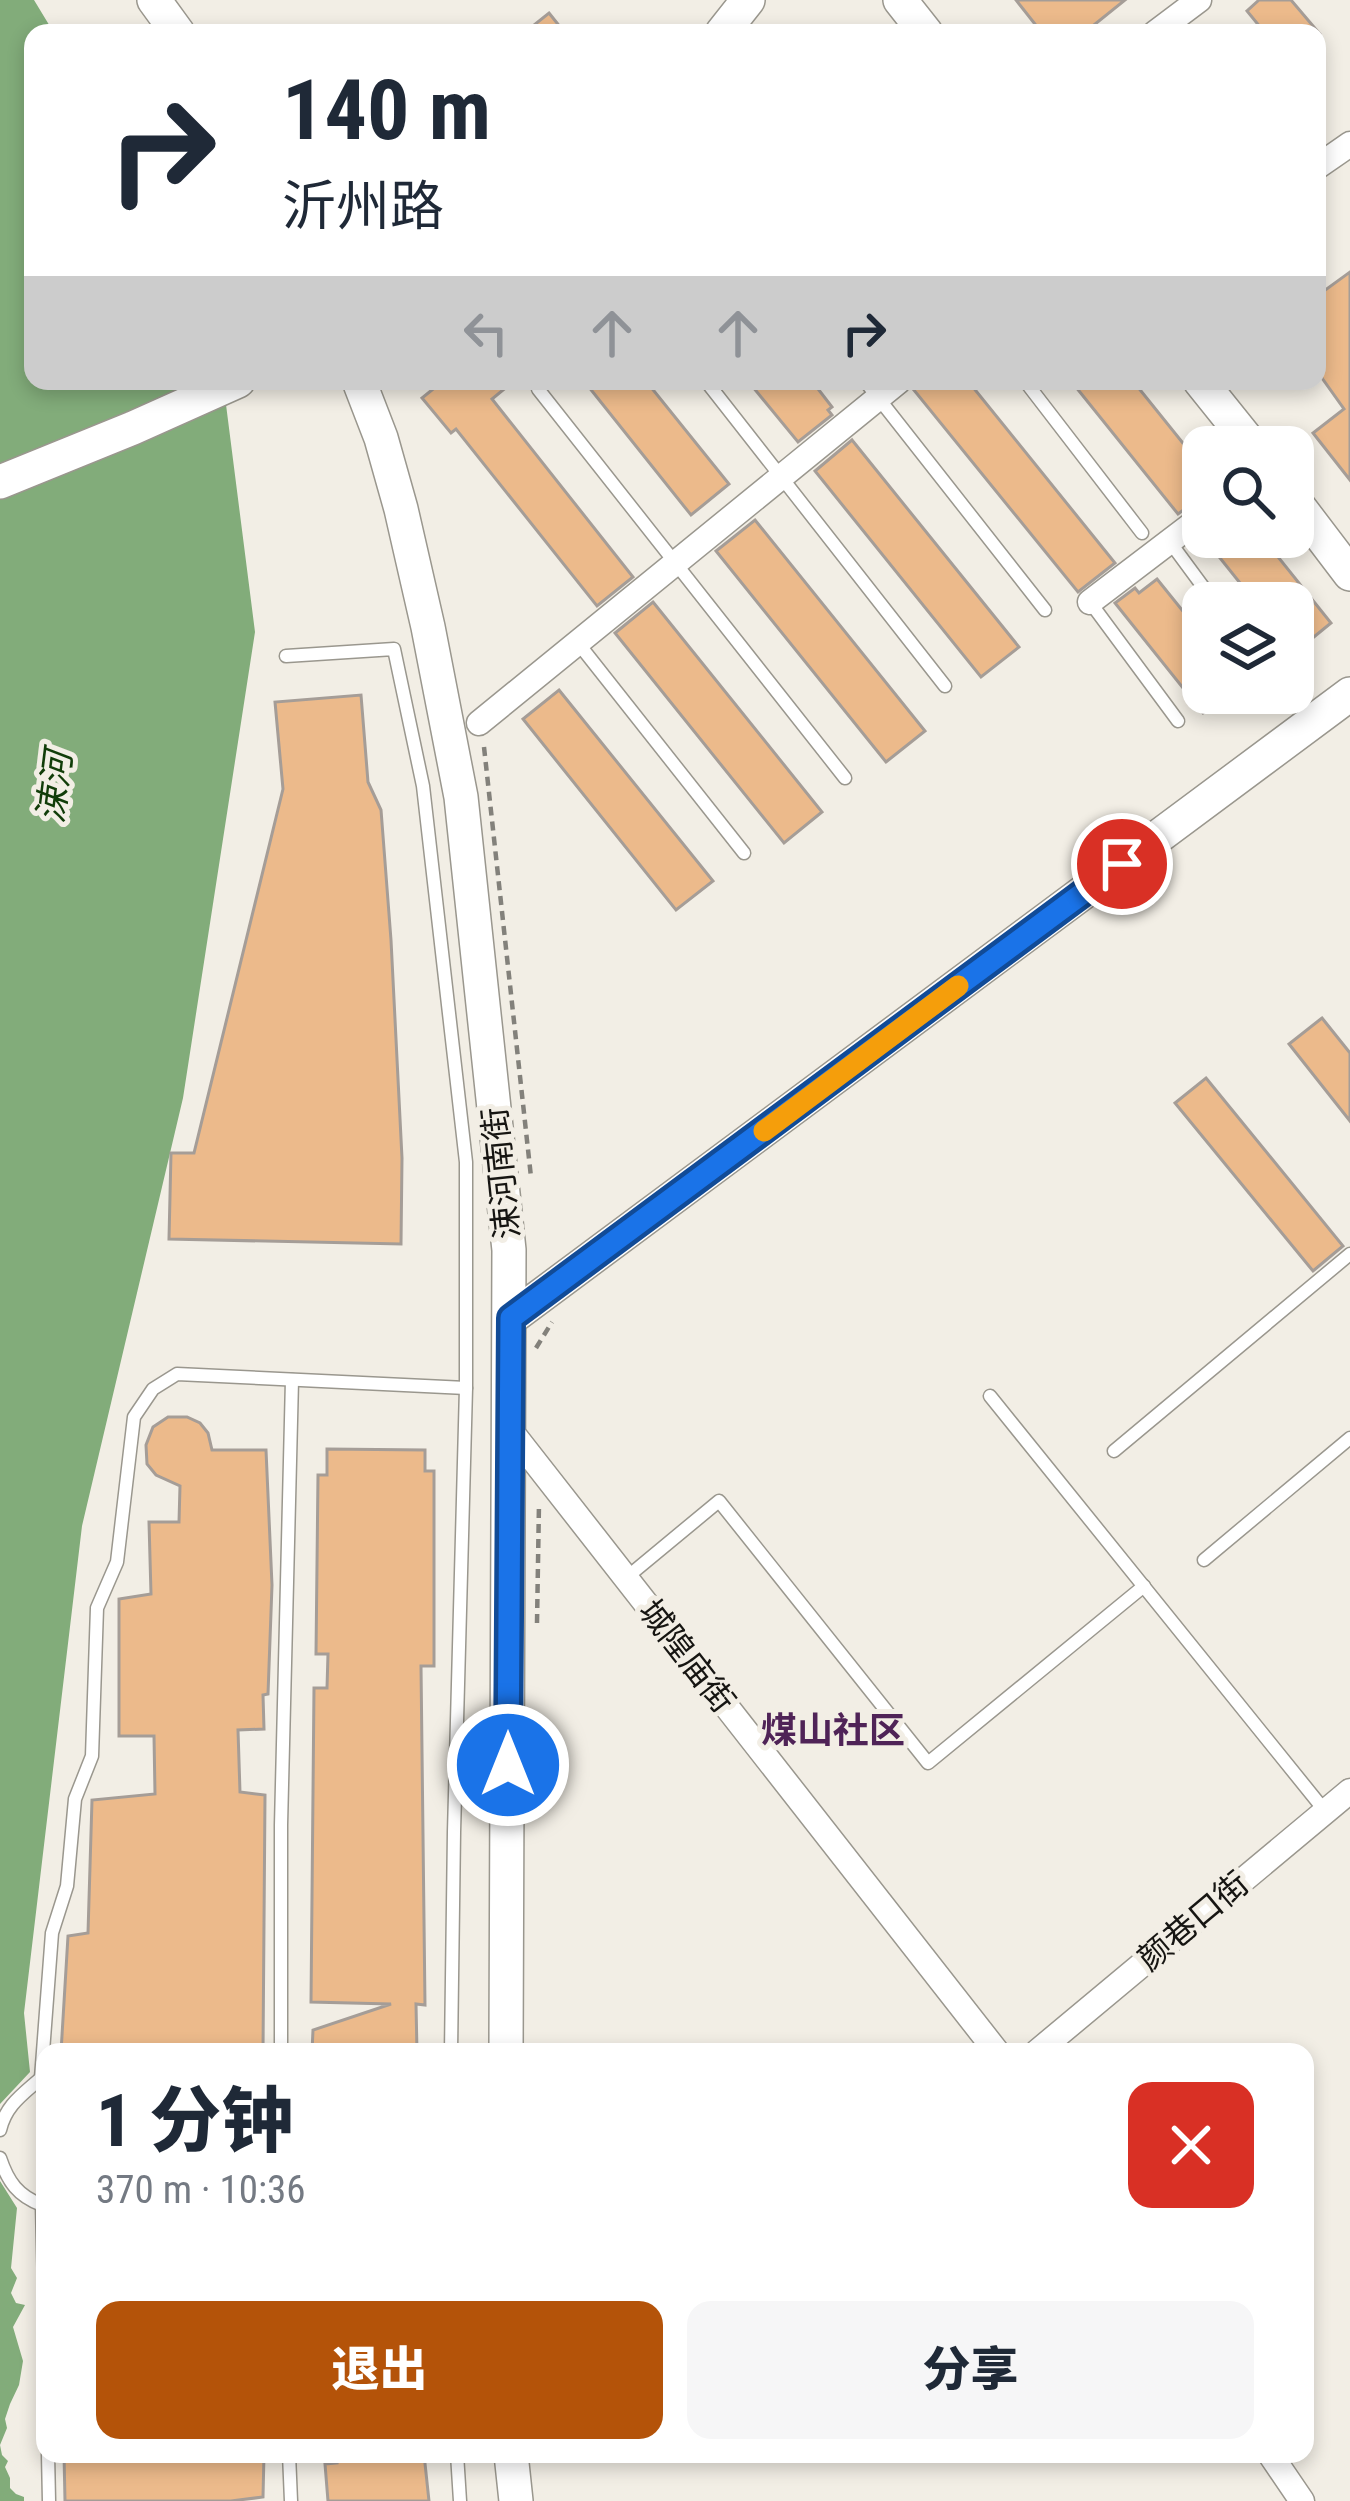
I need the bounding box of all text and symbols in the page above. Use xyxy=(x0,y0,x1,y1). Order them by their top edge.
text: 140 m xyxy=(282,61,491,160)
icon: right xyxy=(84,72,240,228)
text: 沂州路 xyxy=(282,175,444,238)
icon: left xyxy=(453,300,519,366)
icon: ahead xyxy=(579,300,645,366)
icon: ahead xyxy=(705,300,771,366)
icon: right xyxy=(831,300,897,366)
map controls xyxy=(1182,426,1314,714)
button: search xyxy=(1182,426,1314,558)
button: layers xyxy=(1182,582,1314,714)
water label: 涑河 xyxy=(30,743,81,825)
pin xyxy=(1071,813,1173,915)
icon: arrive xyxy=(1089,831,1155,897)
street label: 涑河南街 xyxy=(475,1105,527,1241)
street label: 城隍庙街 xyxy=(631,1592,743,1720)
position arrow xyxy=(445,1702,571,1828)
district label: 煤山社区 xyxy=(761,1710,905,1752)
street label: 颜巷口街 xyxy=(1130,1864,1256,1978)
text: 1 分钟 xyxy=(96,2079,293,2164)
button: close xyxy=(1128,2082,1254,2208)
text: 370 m · 10:36 xyxy=(96,2167,306,2213)
button: 退出 xyxy=(96,2301,663,2439)
button: 分享 xyxy=(687,2301,1254,2439)

